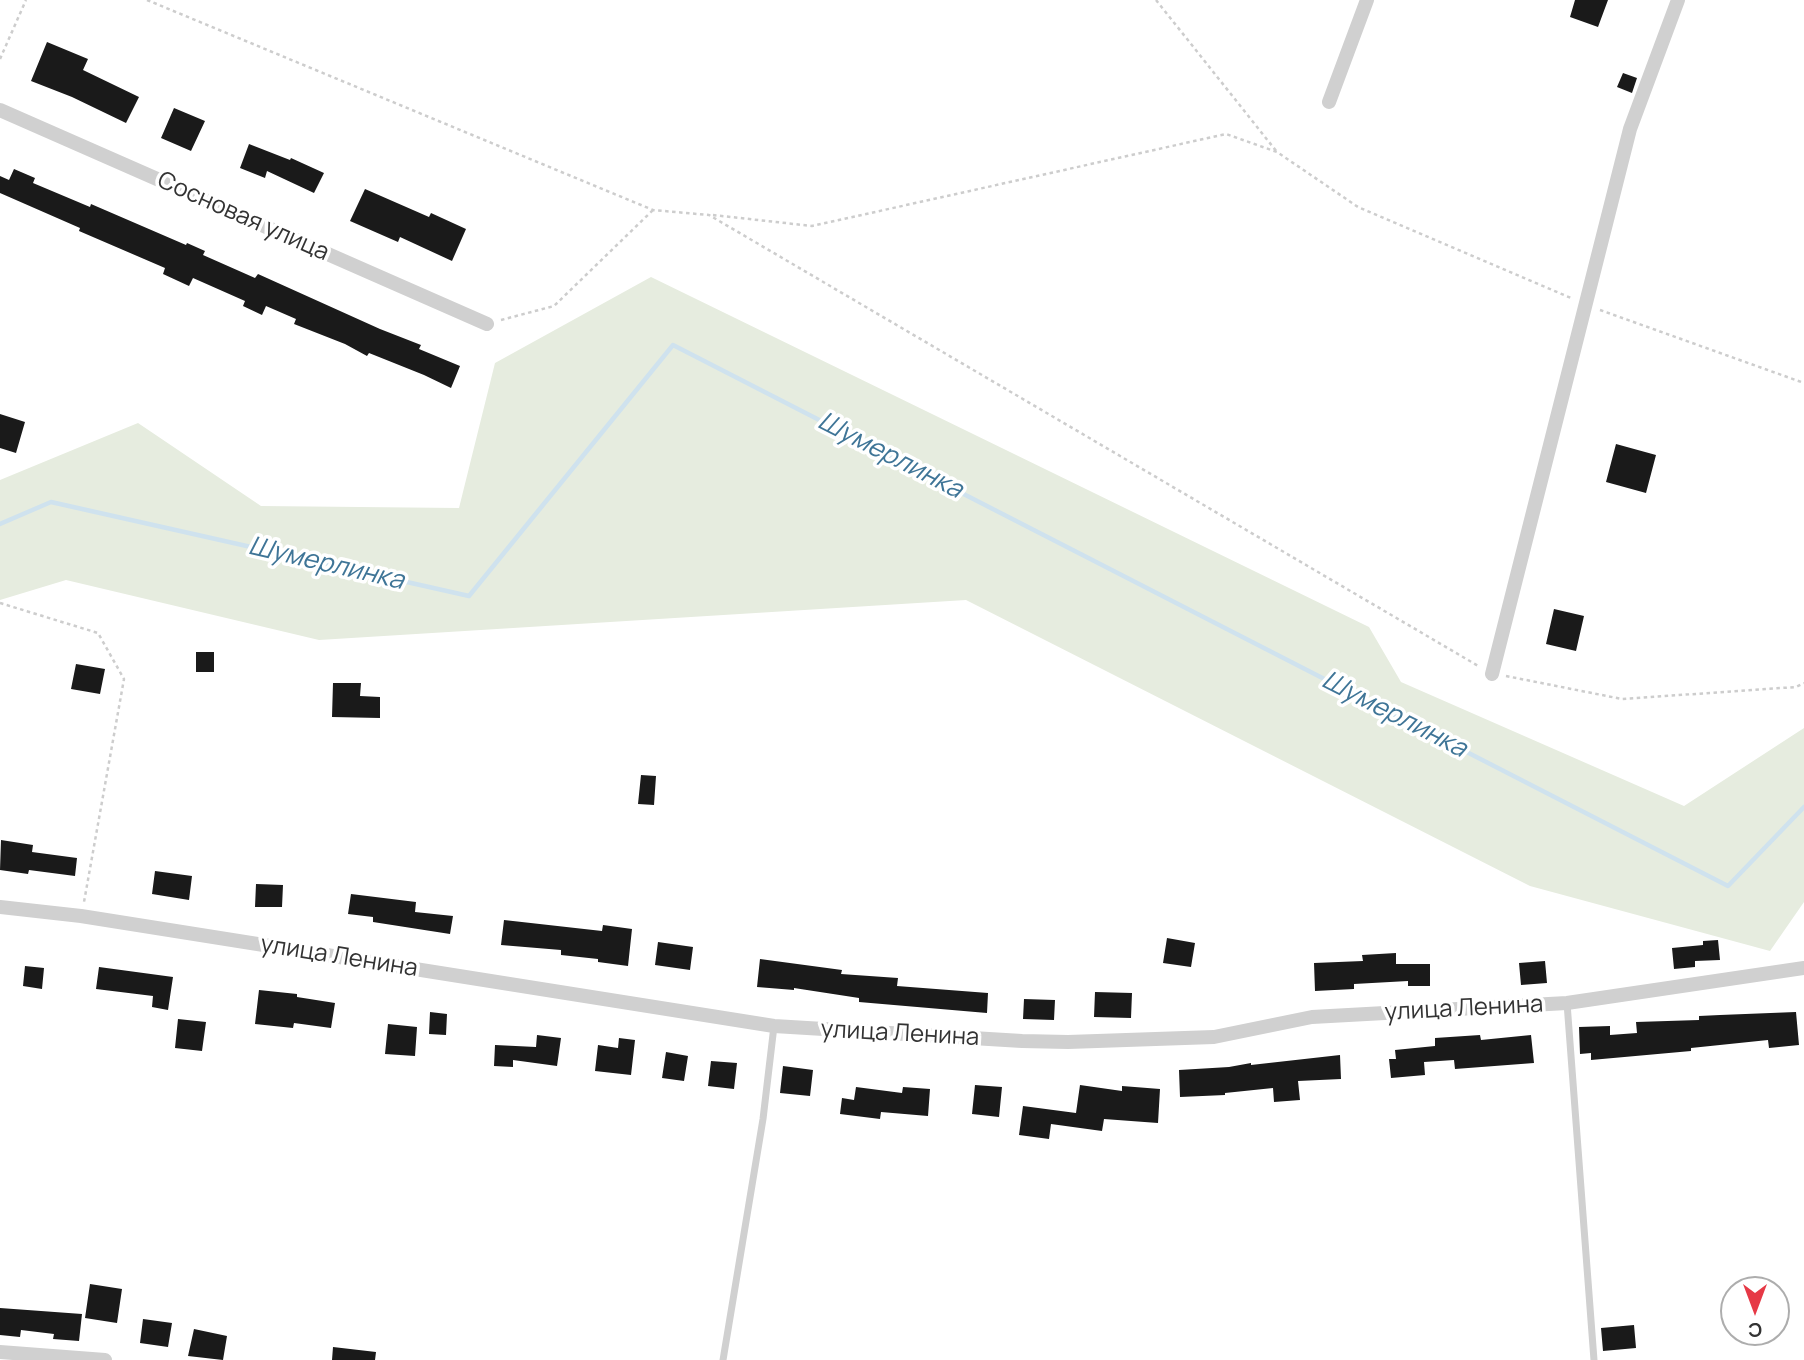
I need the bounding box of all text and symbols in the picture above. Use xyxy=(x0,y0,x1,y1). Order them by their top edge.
street label: Сосновая улица xyxy=(153,166,333,268)
water label: Шумерлинка xyxy=(812,406,968,506)
water label: Шумерлинка xyxy=(245,531,407,597)
water label: Шумерлинка xyxy=(1316,665,1472,765)
street label: улица Ленина xyxy=(258,930,420,984)
street label: улица Ленина xyxy=(1384,990,1544,1028)
street label: улица Ленина xyxy=(820,1015,980,1053)
north arrow xyxy=(1720,1276,1790,1346)
text: С xyxy=(1748,1317,1762,1343)

